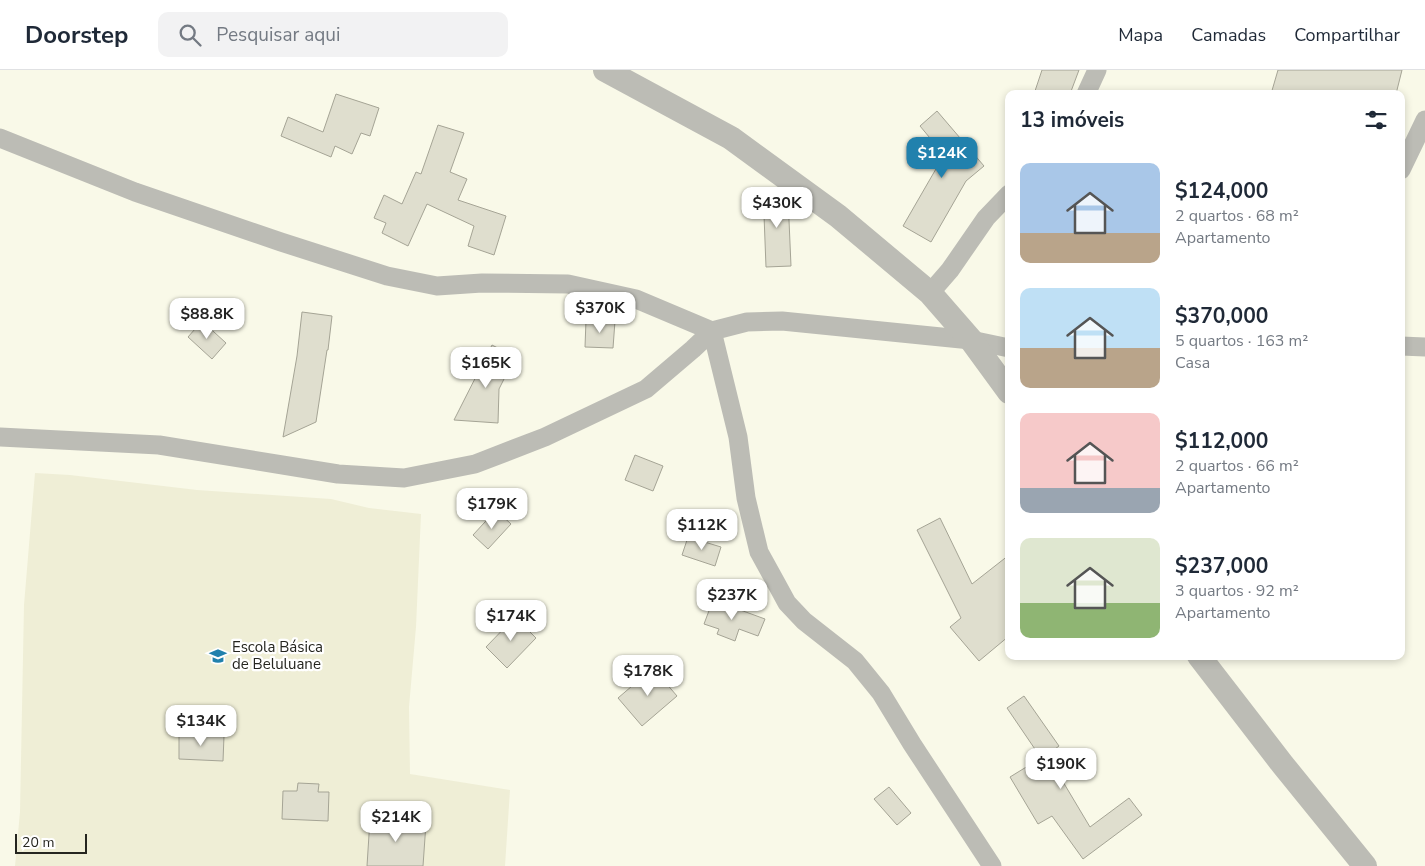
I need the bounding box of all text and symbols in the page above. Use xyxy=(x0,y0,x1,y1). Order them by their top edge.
search box xyxy=(158,12,508,57)
text: Doorstep xyxy=(25,19,128,51)
icon: search xyxy=(176,21,204,49)
text: Pesquisar aqui xyxy=(216,22,340,48)
text: Mapa xyxy=(1118,23,1163,47)
text: Camadas xyxy=(1191,23,1266,47)
text: Compartilhar xyxy=(1294,23,1400,47)
text: 13 imóveis xyxy=(1020,106,1124,134)
icon: filters xyxy=(1362,106,1390,134)
pin: $124K xyxy=(907,136,977,179)
text: $124K xyxy=(917,142,967,164)
text: $124,000 xyxy=(1175,177,1268,205)
icon: home xyxy=(1060,183,1120,243)
pin: $430K xyxy=(742,186,812,229)
text: $430K xyxy=(752,192,802,214)
text: 2 quartos · 68 m² xyxy=(1175,205,1299,227)
text: Apartamento xyxy=(1175,227,1270,249)
pin: $370K xyxy=(565,292,635,334)
text: $370K xyxy=(575,297,625,319)
pin: $88.8K xyxy=(166,298,248,340)
text: $370,000 xyxy=(1175,302,1268,330)
text: $88.8K xyxy=(181,303,234,325)
icon: home xyxy=(1060,308,1120,368)
text: 5 quartos · 163 m² xyxy=(1175,330,1308,352)
pin: $165K xyxy=(451,346,521,389)
text: $165K xyxy=(461,352,511,374)
text: Casa xyxy=(1175,352,1210,374)
text: $112,000 xyxy=(1175,427,1268,455)
icon: home xyxy=(1060,433,1120,493)
text: 2 quartos · 66 m² xyxy=(1175,455,1299,477)
text: Apartamento xyxy=(1175,477,1270,499)
pin: $179K xyxy=(457,488,527,530)
text: $179K xyxy=(467,493,517,515)
pin: $112K xyxy=(667,508,737,551)
text: $112K xyxy=(677,514,727,536)
text: $237,000 xyxy=(1175,552,1268,580)
icon: home xyxy=(1060,558,1120,618)
pin: $237K xyxy=(697,578,767,621)
text: 3 quartos · 92 m² xyxy=(1175,580,1299,602)
text: $237K xyxy=(707,584,757,606)
pin: $174K xyxy=(476,600,546,642)
text: Apartamento xyxy=(1175,602,1270,624)
text: $174K xyxy=(486,605,536,627)
place label: Escola Básica de Beluluane xyxy=(232,637,323,674)
school or university icon: Escola Básica de Beluluane xyxy=(208,646,228,666)
pin: $178K xyxy=(613,654,683,697)
text: $178K xyxy=(623,660,673,682)
pin: $134K xyxy=(166,704,236,747)
text: $134K xyxy=(176,710,226,732)
pin: $190K xyxy=(1026,748,1096,790)
text: $190K xyxy=(1036,753,1086,775)
pin: $214K xyxy=(361,800,431,843)
text: $214K xyxy=(371,806,421,828)
scale bar xyxy=(15,831,88,854)
text: 20 m xyxy=(22,833,54,852)

